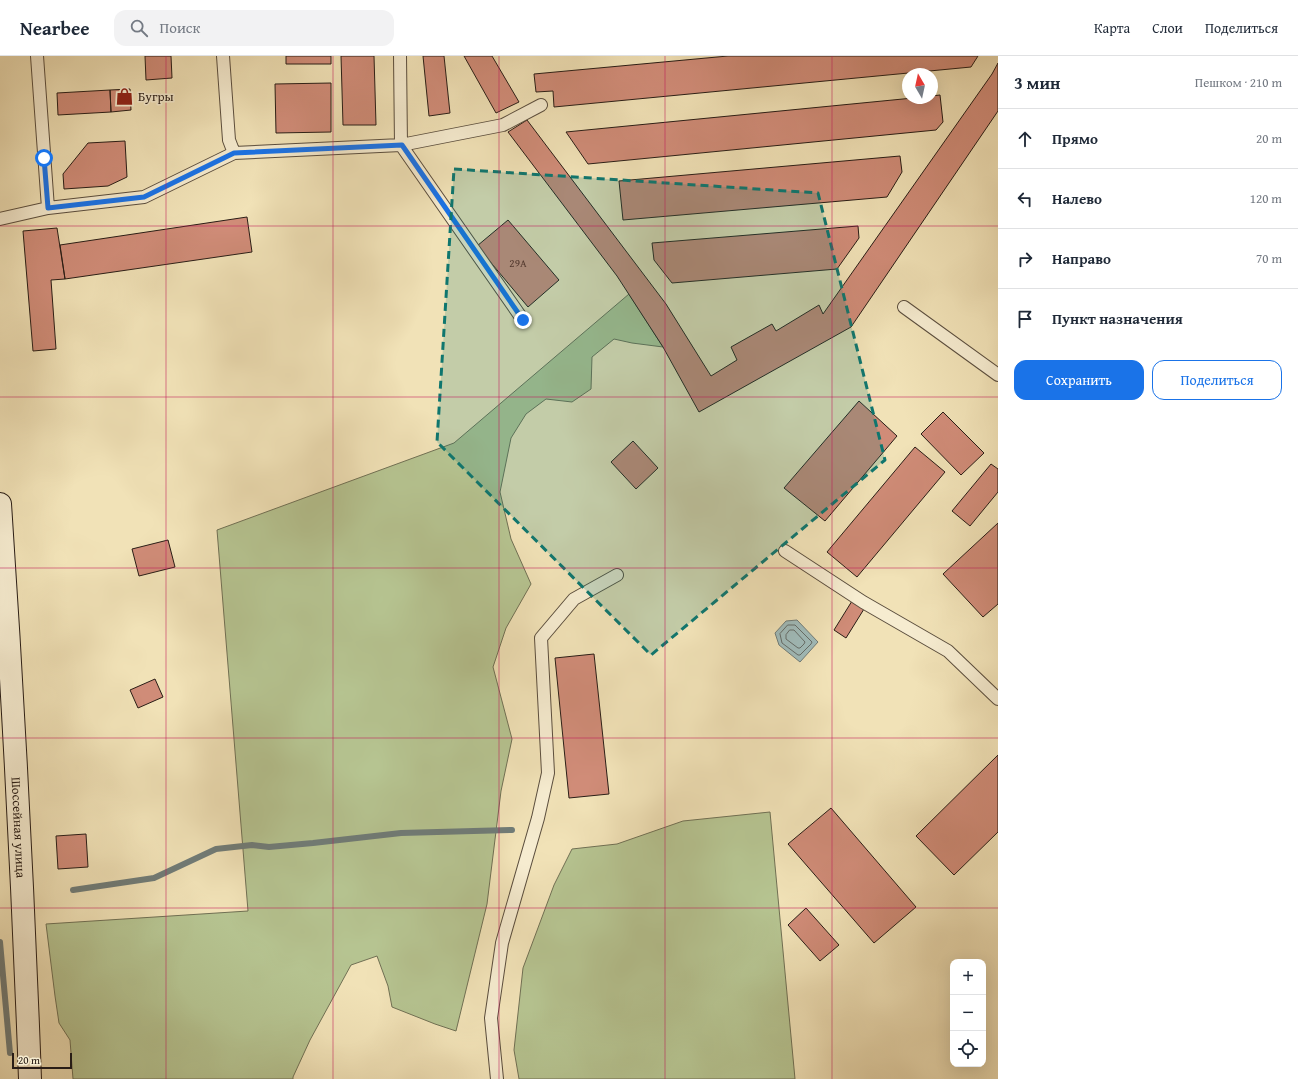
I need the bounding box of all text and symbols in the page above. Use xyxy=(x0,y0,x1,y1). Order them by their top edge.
search box xyxy=(114,10,394,46)
text: Nearbee xyxy=(20,14,90,42)
icon: search xyxy=(128,17,150,39)
text: Поиск xyxy=(160,17,200,38)
text: Карта xyxy=(1094,18,1130,38)
text: Слои xyxy=(1152,18,1183,38)
text: Поделиться xyxy=(1205,18,1278,38)
north arrow xyxy=(902,68,938,104)
text: 3 мин xyxy=(1014,70,1060,95)
text: Пешком · 210 m xyxy=(1195,73,1282,92)
shop icon: Бугры xyxy=(115,86,135,106)
place label: Бугры xyxy=(138,87,174,106)
icon: ahead xyxy=(1014,128,1036,150)
text: Прямо xyxy=(1052,128,1098,149)
text: 20 m xyxy=(1256,129,1282,148)
route start xyxy=(35,149,53,167)
icon: left xyxy=(1014,188,1036,210)
text: Налево xyxy=(1052,188,1102,209)
text: 120 m xyxy=(1250,189,1282,208)
icon: right xyxy=(1014,248,1036,270)
text: Направо xyxy=(1052,248,1111,269)
text: 70 m xyxy=(1256,249,1282,268)
house number: 29А xyxy=(509,255,527,271)
icon: arrive xyxy=(1014,308,1036,330)
text: Пункт назначения xyxy=(1052,308,1183,329)
route end xyxy=(514,311,532,329)
button: Сохранить xyxy=(1014,360,1144,400)
button: Поделиться xyxy=(1152,360,1282,400)
street label: Шоссейная улица xyxy=(6,776,31,879)
map controls xyxy=(950,959,986,1067)
button: + xyxy=(950,959,986,995)
button: − xyxy=(950,995,986,1031)
button: locate xyxy=(950,1031,986,1067)
scale bar xyxy=(12,1051,72,1070)
text: 20 m xyxy=(18,1052,40,1068)

